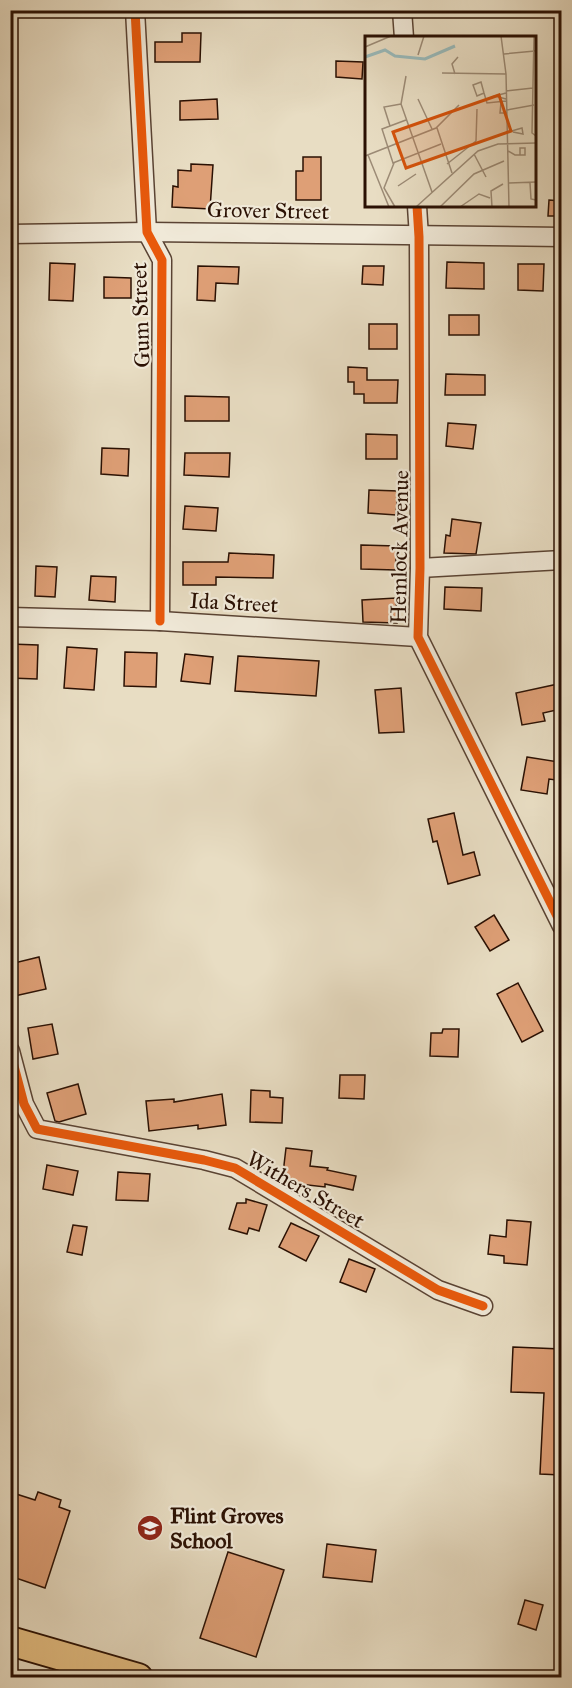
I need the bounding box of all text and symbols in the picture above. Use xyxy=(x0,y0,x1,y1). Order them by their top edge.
inset map xyxy=(365,36,536,207)
street label: Grover Street xyxy=(207,196,330,225)
street label: Gum Street xyxy=(125,261,156,368)
street label: Hemlock Avenue xyxy=(385,470,414,624)
street label: Ida Street xyxy=(189,587,279,618)
street label: Withers Street xyxy=(242,1145,370,1234)
place label: Flint Groves School xyxy=(170,1502,283,1554)
school or university icon: Flint Groves School xyxy=(135,1513,165,1543)

